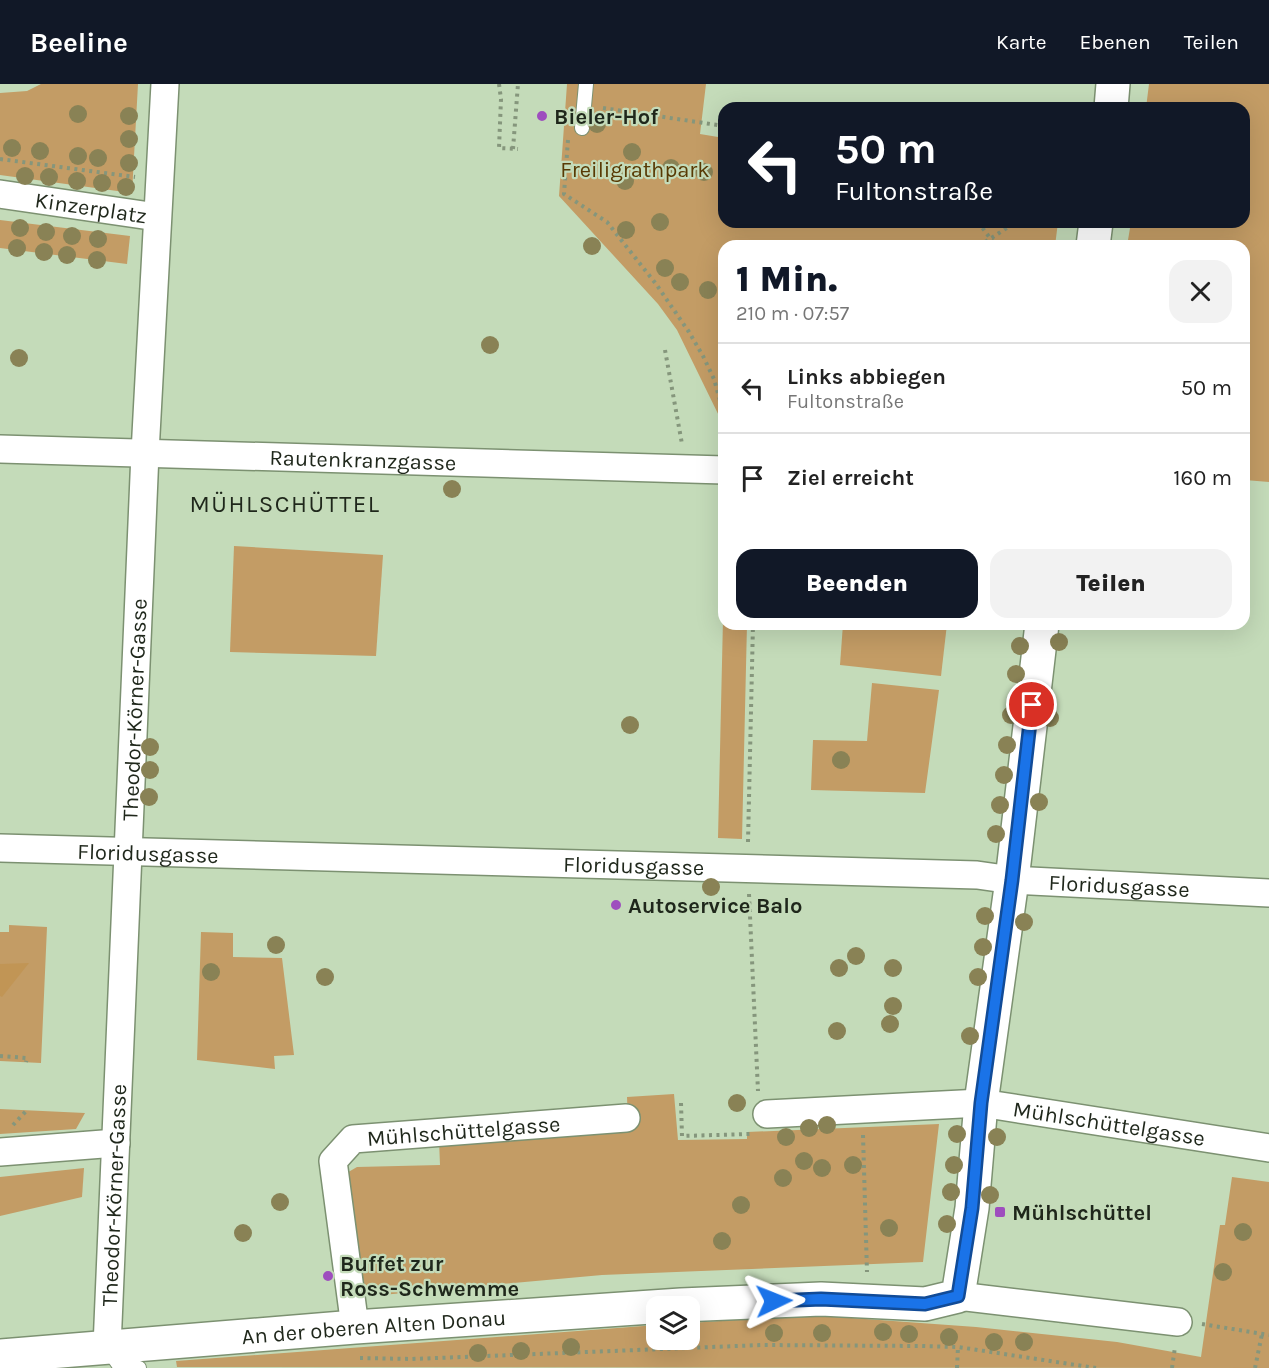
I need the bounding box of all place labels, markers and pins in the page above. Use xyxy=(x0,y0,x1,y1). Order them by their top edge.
place label: Bieler-Hof xyxy=(554,104,659,130)
marker: Bieler-Hof xyxy=(535,109,549,123)
pin xyxy=(1006,679,1057,730)
place label: Autoservice Balo xyxy=(628,893,802,919)
marker: Autoservice Balo xyxy=(609,898,623,912)
place label: Mühlschüttel xyxy=(1012,1200,1152,1226)
marker: Mühlschüttel xyxy=(993,1205,1007,1219)
place label: Buffet zur Ross-Schwemme xyxy=(340,1251,519,1302)
marker: Buffet zur Ross-Schwemme xyxy=(321,1269,335,1283)

